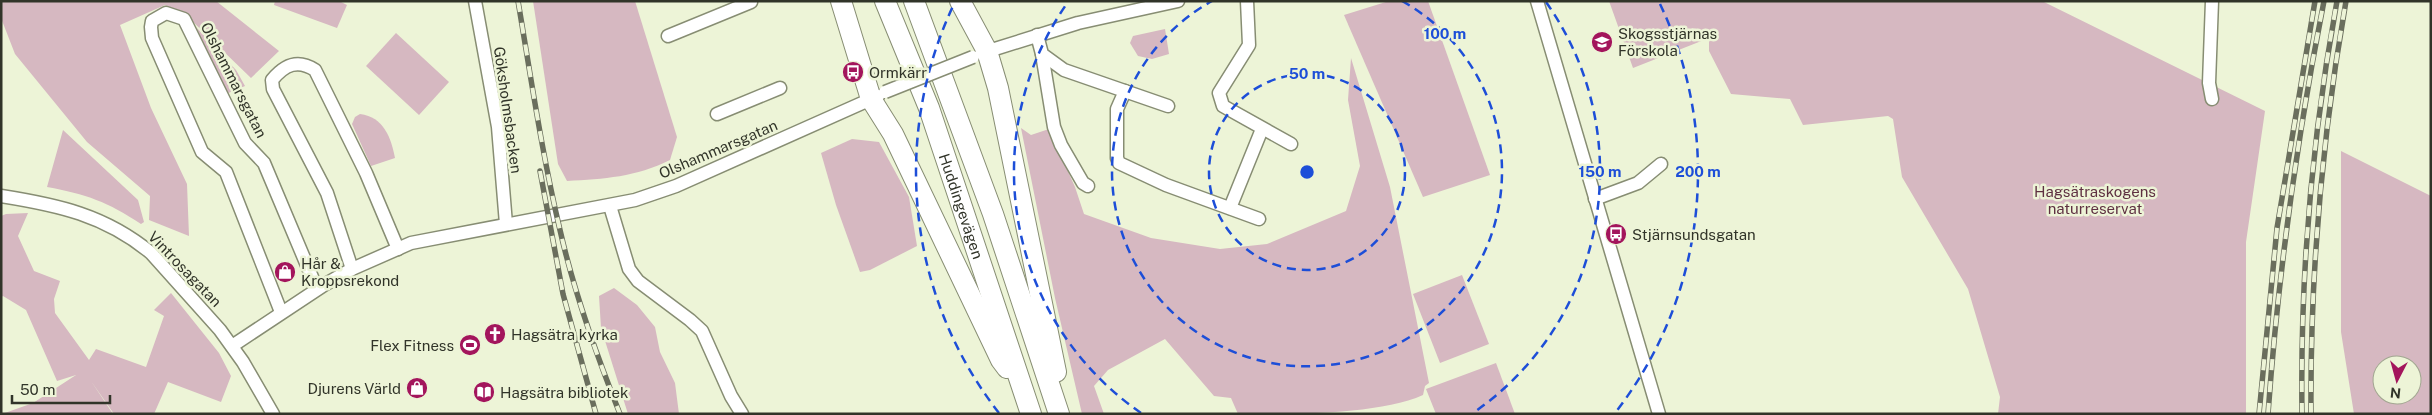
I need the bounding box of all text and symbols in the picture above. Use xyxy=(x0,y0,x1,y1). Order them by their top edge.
street label: Olshammarsgatan xyxy=(198,19,270,141)
text: 100 m xyxy=(1424,25,1466,42)
place label: Skogsstjärnas Förskola xyxy=(1618,25,1717,59)
school or university icon: Skogsstjärnas Förskola xyxy=(1590,30,1614,54)
street label: Göksholmsbacken xyxy=(491,46,525,174)
bus stop icon: Ormkärr xyxy=(841,60,865,84)
place label: Ormkärr xyxy=(869,64,927,81)
text: 50 m xyxy=(1289,65,1325,82)
street label: Olshammarsgatan xyxy=(656,116,780,182)
street label: Huddingevägen xyxy=(936,151,987,261)
centre of rings xyxy=(1298,163,1316,181)
text: 150 m xyxy=(1578,163,1622,180)
text: 200 m xyxy=(1675,163,1721,180)
park label: Hagsätraskogens naturreservat xyxy=(2034,183,2156,217)
bus stop icon: Stjärnsundsgatan xyxy=(1604,222,1628,246)
place label: Stjärnsundsgatan xyxy=(1632,226,1756,243)
street label: Vintrosagatan xyxy=(145,228,225,310)
place label: Hår & Kroppsrekond xyxy=(301,255,399,289)
shop icon: Hår & Kroppsrekond xyxy=(273,260,297,284)
church icon: Hagsätra kyrka xyxy=(483,322,507,346)
place label: Hagsätra kyrka xyxy=(511,326,618,343)
sports icon: Flex Fitness xyxy=(458,333,482,357)
place label: Flex Fitness xyxy=(370,337,454,354)
north arrow xyxy=(2372,355,2422,405)
scale bar xyxy=(12,372,110,404)
shop icon: Djurens Värld xyxy=(405,376,429,400)
place label: Djurens Värld xyxy=(307,380,401,397)
library icon: Hagsätra bibliotek xyxy=(472,380,496,404)
text: 50 m xyxy=(20,381,55,398)
place label: Hagsätra bibliotek xyxy=(500,384,628,401)
text: N xyxy=(2389,384,2402,401)

